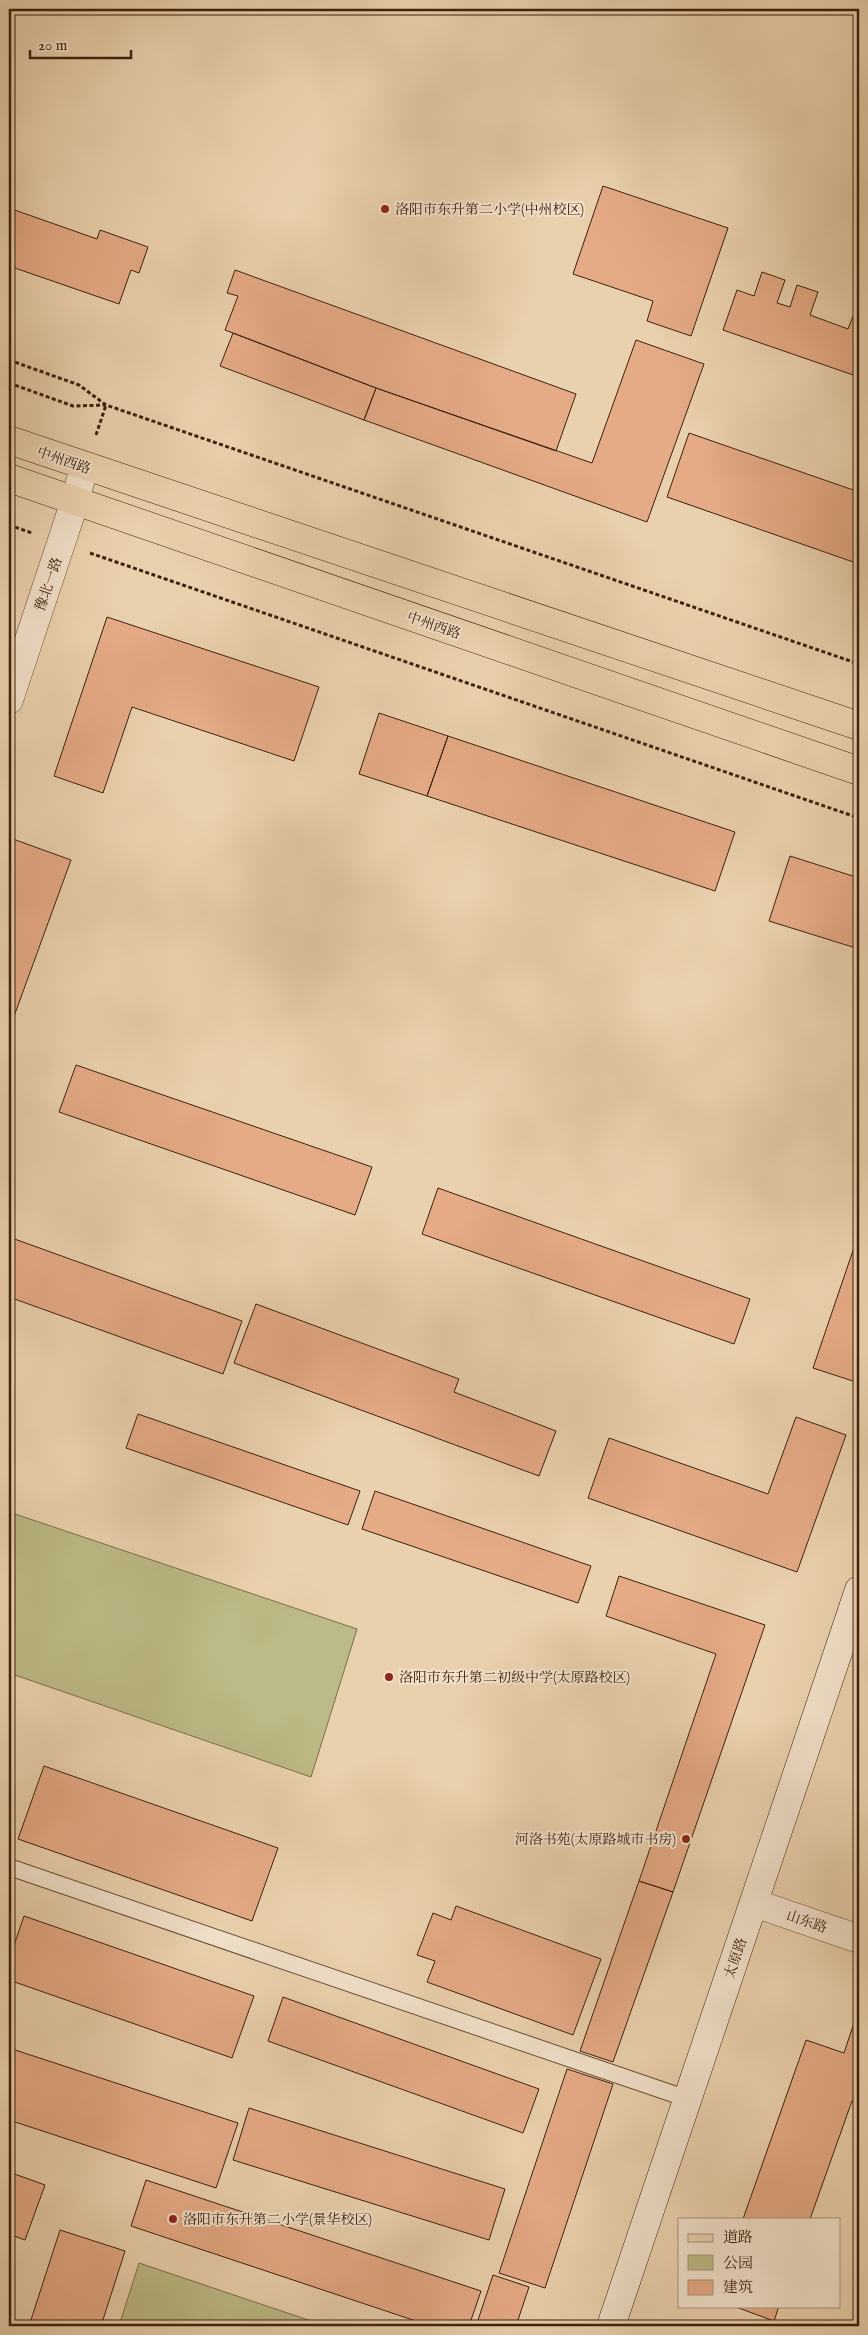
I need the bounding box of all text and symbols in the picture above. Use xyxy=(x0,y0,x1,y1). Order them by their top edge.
scale bar xyxy=(30,28,131,60)
text: 20 m xyxy=(38,36,68,55)
place label: 洛阳市东升第二小学(中州校区) xyxy=(395,201,584,219)
marker: 洛阳市东升第二小学(中州校区) xyxy=(379,203,391,215)
street label: 中州西路 xyxy=(34,443,93,479)
street label: 豫北一路 xyxy=(31,555,67,614)
street label: 中州西路 xyxy=(404,608,463,644)
place label: 洛阳市东升第二初级中学(太原路校区) xyxy=(399,1669,630,1687)
marker: 洛阳市东升第二初级中学(太原路校区) xyxy=(383,1671,395,1683)
place label: 河洛书苑(太原路城市书房) xyxy=(515,1831,676,1849)
marker: 河洛书苑(太原路城市书房) xyxy=(680,1833,692,1845)
street label: 山东路 xyxy=(784,1907,829,1937)
street label: 太原路 xyxy=(721,1936,751,1981)
place label: 洛阳市东升第二小学(景华校区) xyxy=(183,2211,372,2229)
marker: 洛阳市东升第二小学(景华校区) xyxy=(167,2213,179,2225)
legend xyxy=(678,2218,840,2308)
text: 道路 xyxy=(723,2228,753,2247)
text: 公园 xyxy=(723,2254,753,2273)
text: 建筑 xyxy=(723,2278,753,2297)

